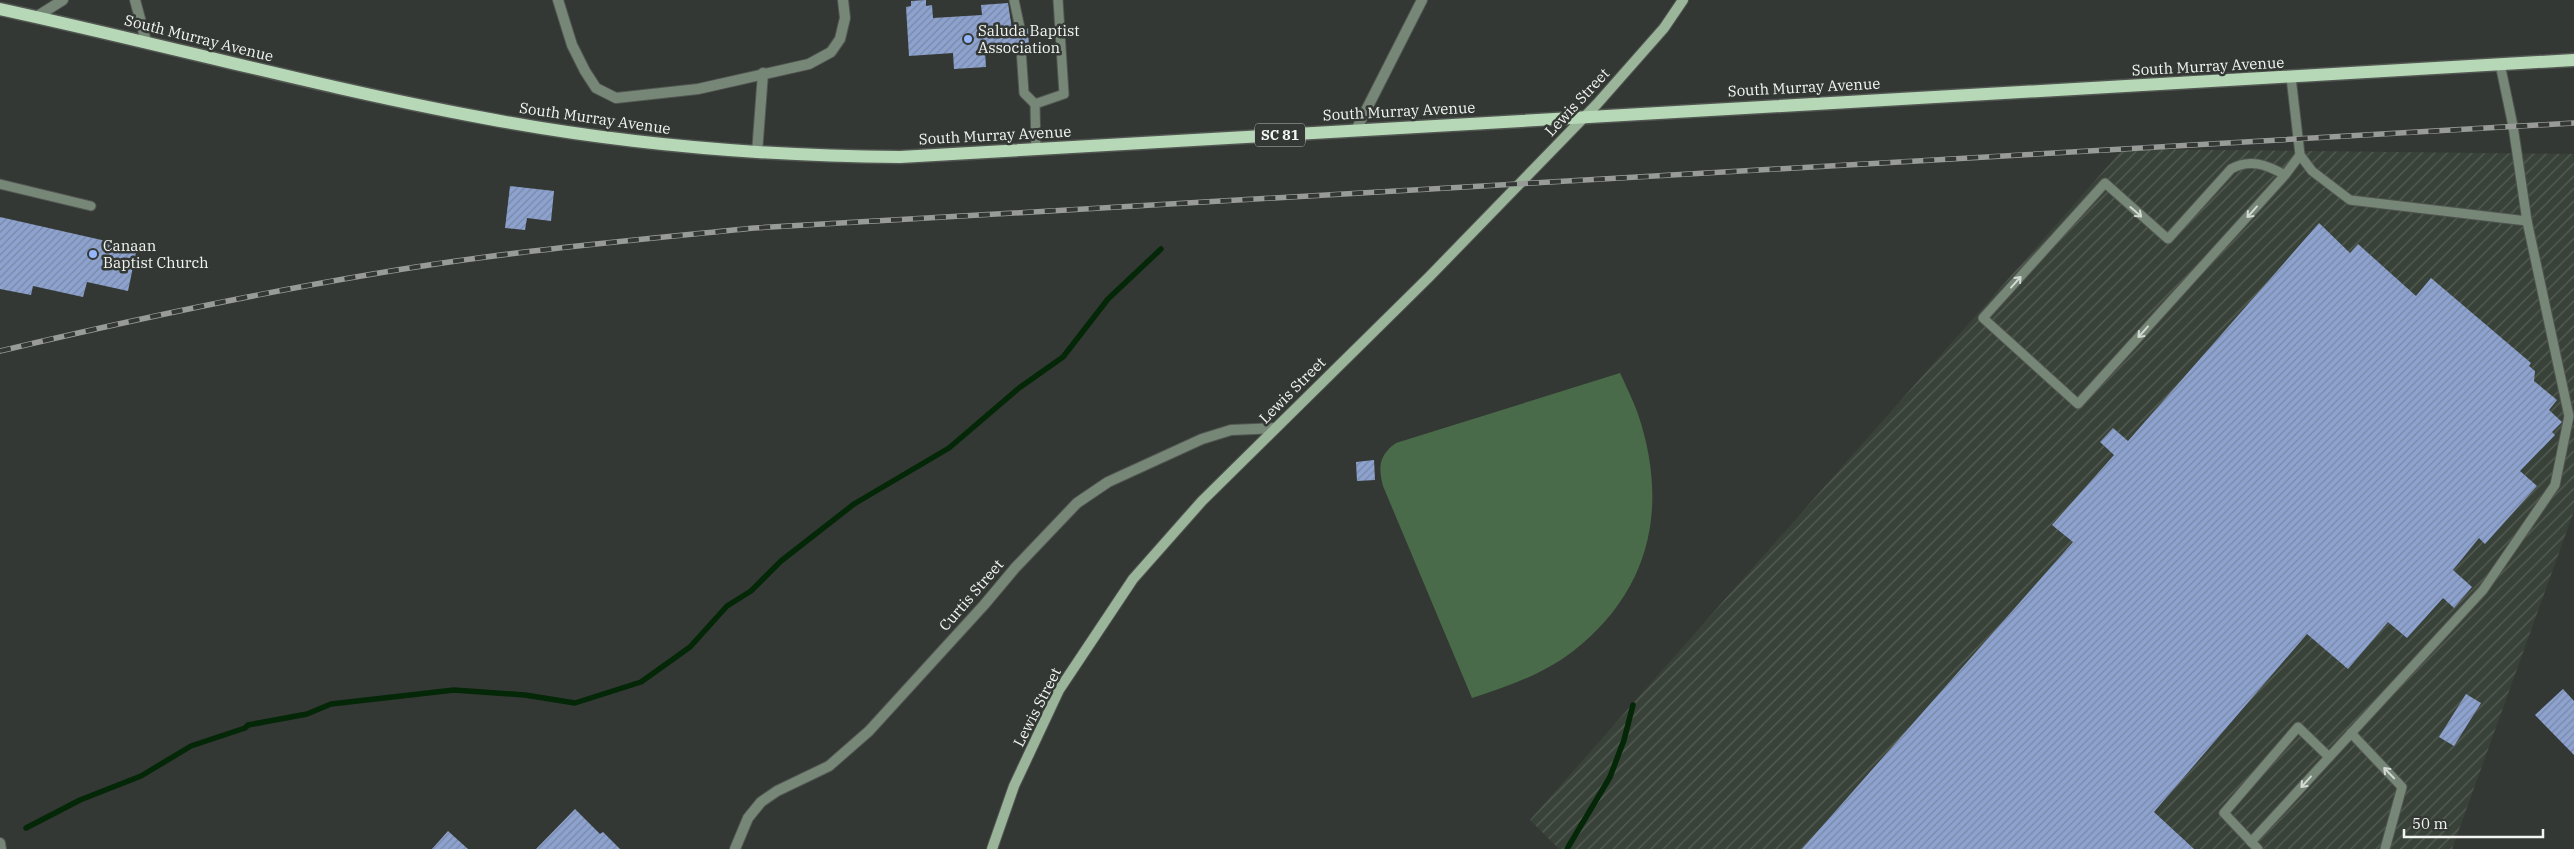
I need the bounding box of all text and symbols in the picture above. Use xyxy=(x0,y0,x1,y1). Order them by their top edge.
street label: South Murray Avenue xyxy=(123,10,275,66)
place label: Saluda Baptist Association xyxy=(978,21,1080,57)
marker: Saluda Baptist Association xyxy=(962,33,974,45)
street label: South Murray Avenue xyxy=(2131,53,2285,79)
street label: Lewis Street xyxy=(1541,64,1613,140)
street label: South Murray Avenue xyxy=(1727,74,1881,100)
street label: South Murray Avenue xyxy=(518,98,672,138)
street label: South Murray Avenue xyxy=(1322,98,1476,124)
street label: South Murray Avenue xyxy=(918,122,1072,148)
road number: SC 81 xyxy=(1255,124,1305,146)
one-way arrow xyxy=(2246,205,2258,218)
one-way arrow xyxy=(2130,206,2143,217)
place label: Canaan Baptist Church xyxy=(103,236,209,272)
marker: Canaan Baptist Church xyxy=(87,248,99,260)
one-way arrow xyxy=(2010,275,2021,288)
one-way arrow xyxy=(2137,326,2149,339)
street label: Lewis Street xyxy=(1255,353,1329,427)
street label: Curtis Street xyxy=(935,555,1007,635)
street label: Lewis Street xyxy=(1009,664,1065,750)
one-way arrow xyxy=(2383,767,2395,779)
one-way arrow xyxy=(2300,775,2312,788)
scale bar xyxy=(2404,806,2543,838)
text: 50 m xyxy=(2412,814,2448,833)

